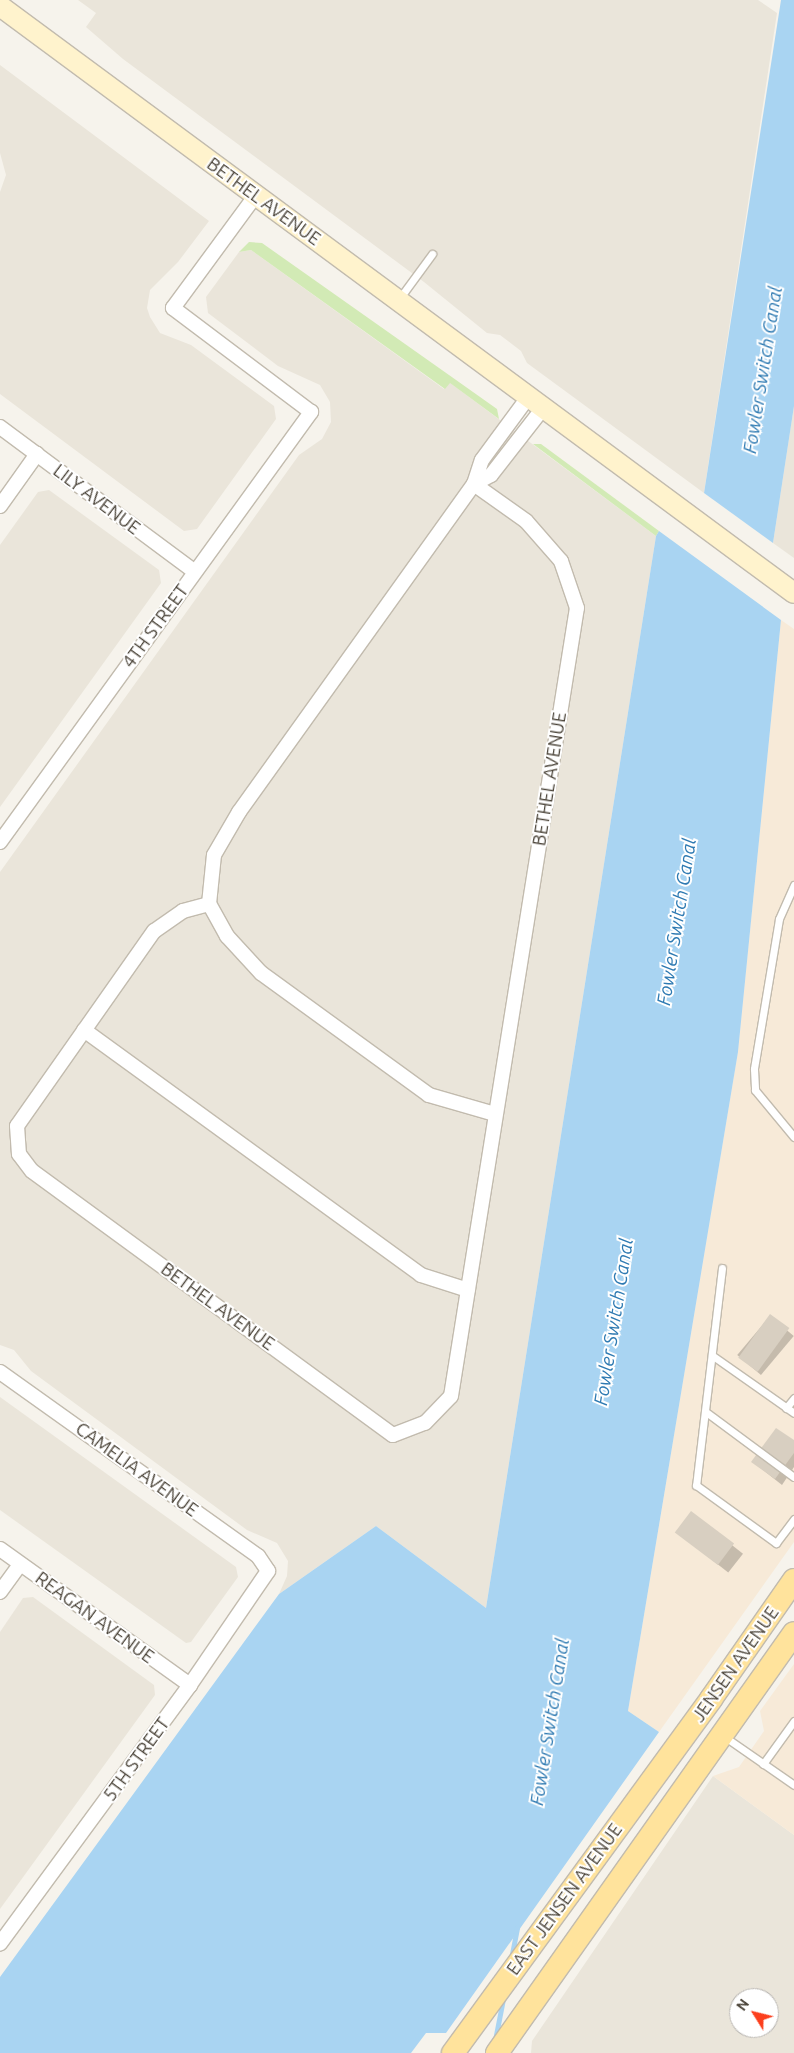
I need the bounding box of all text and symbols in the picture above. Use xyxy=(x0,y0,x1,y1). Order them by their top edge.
street label: BETHEL AVENUE xyxy=(203,153,325,249)
water label: Fowler Switch Canal xyxy=(739,285,787,455)
street label: LILY AVENUE xyxy=(49,459,145,539)
street label: 4TH STREET xyxy=(118,580,192,672)
street label: BETHEL AVENUE xyxy=(528,711,570,847)
water label: Fowler Switch Canal xyxy=(653,837,701,1007)
water label: Fowler Switch Canal xyxy=(590,1237,638,1407)
street label: BETHEL AVENUE xyxy=(157,1258,279,1354)
street label: CAMELIA AVENUE xyxy=(72,1417,202,1521)
street label: REAGAN AVENUE xyxy=(32,1567,158,1667)
street label: JENSEN AVENUE xyxy=(687,1602,783,1726)
water label: Fowler Switch Canal xyxy=(526,1637,574,1807)
street label: 5TH STREET xyxy=(99,1713,173,1805)
street label: EAST JENSEN AVENUE xyxy=(502,1819,626,1979)
north arrow xyxy=(729,1988,779,2038)
text: N xyxy=(733,1996,752,2014)

